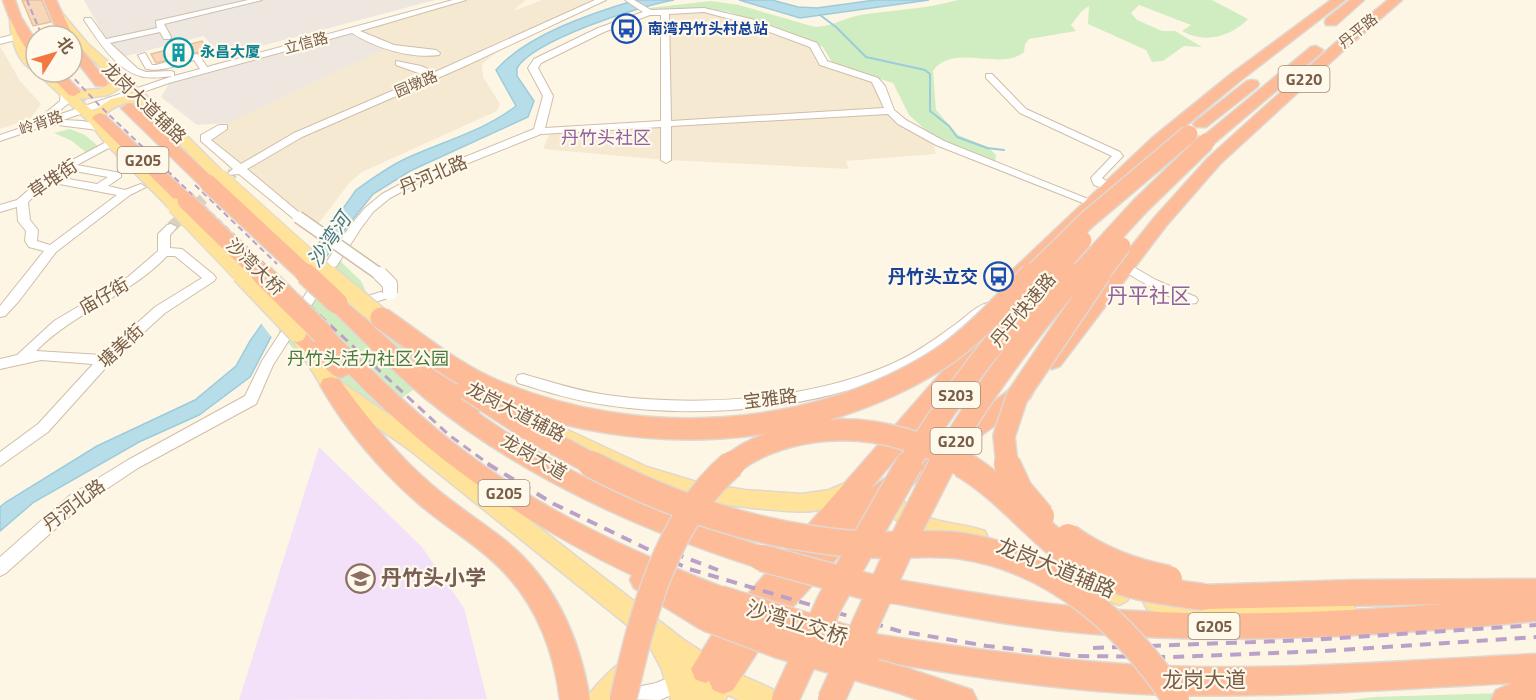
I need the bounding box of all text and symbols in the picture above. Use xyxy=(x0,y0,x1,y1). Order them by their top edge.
street label: 丹平路 xyxy=(1333,8,1382,54)
bus stop icon: 南湾丹竹头村总站 xyxy=(611,13,643,45)
place label: 南湾丹竹头村总站 xyxy=(648,17,768,40)
north arrow xyxy=(24,24,84,84)
street label: 立信路 xyxy=(281,26,331,59)
text: 北 xyxy=(52,31,80,59)
building icon: 永昌大厦 xyxy=(163,36,195,68)
place label: 永昌大厦 xyxy=(200,40,260,63)
street label: 龙岗大道辅路 xyxy=(96,55,193,150)
street label: 园墩路 xyxy=(391,64,441,103)
road number: G220 xyxy=(1278,66,1330,92)
street label: 岭背路 xyxy=(16,104,66,141)
district label: 丹竹头社区 xyxy=(561,124,651,151)
road number: G205 xyxy=(118,147,168,173)
street label: 丹河北路 xyxy=(394,148,471,201)
street label: 草堆街 xyxy=(23,152,83,205)
water label: 沙湾河 xyxy=(299,203,360,273)
street label: 沙湾大桥 xyxy=(220,232,291,301)
bus stop icon: 丹竹头立交 xyxy=(983,261,1015,293)
place label: 丹竹头立交 xyxy=(888,263,978,290)
street label: 丹平快速路 xyxy=(983,267,1062,353)
street label: 庙仔街 xyxy=(74,270,134,321)
district label: 丹平社区 xyxy=(1107,279,1191,311)
street label: 塘美街 xyxy=(92,317,150,374)
park label: 丹竹头活力社区公园 xyxy=(287,345,449,372)
street label: 龙岗大道辅路 xyxy=(462,375,570,448)
street label: 宝雅路 xyxy=(741,382,798,415)
road number: S203 xyxy=(932,382,980,408)
street label: 龙岗大道 xyxy=(496,427,572,486)
road number: G220 xyxy=(930,428,982,454)
street label: 丹河北路 xyxy=(37,472,111,537)
road number: G205 xyxy=(478,480,530,506)
street label: 龙岗大道辅路 xyxy=(992,529,1121,606)
place label: 丹竹头小学 xyxy=(381,561,486,593)
school or university icon: 丹竹头小学 xyxy=(344,562,376,594)
street label: 沙湾立交桥 xyxy=(742,591,852,653)
road number: G205 xyxy=(1188,613,1240,639)
street label: 龙岗大道 xyxy=(1162,663,1246,695)

